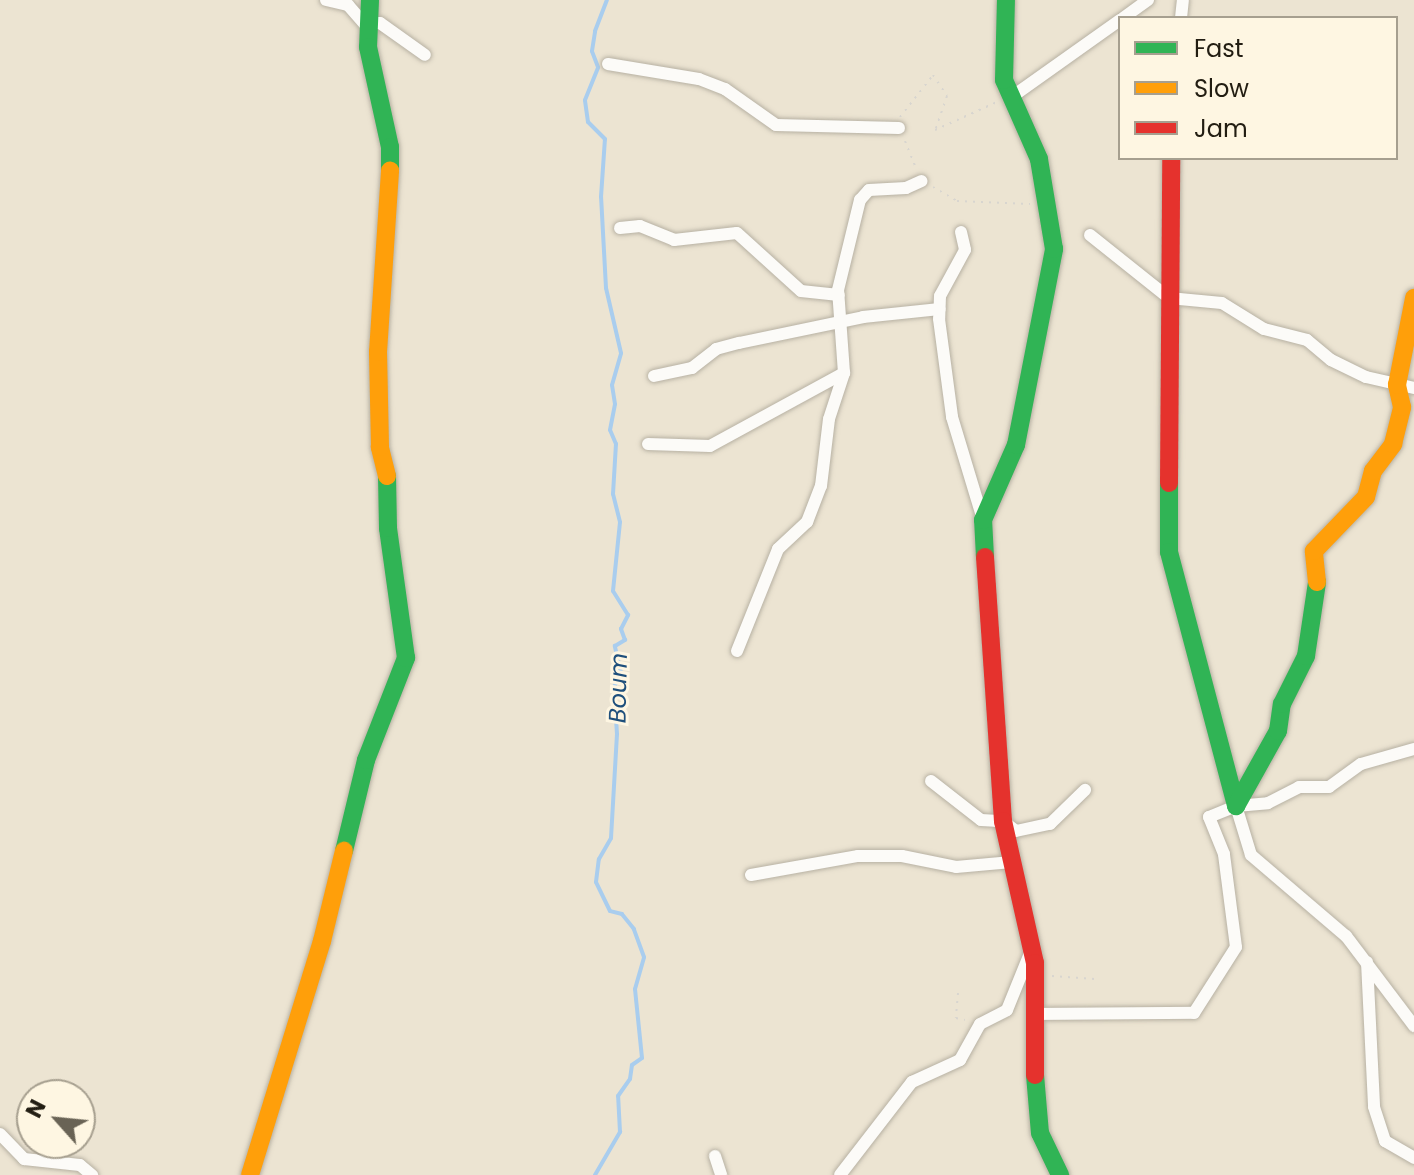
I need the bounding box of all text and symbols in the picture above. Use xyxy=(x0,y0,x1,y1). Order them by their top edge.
legend xyxy=(1118,16,1398,160)
text: Fast xyxy=(1194,32,1244,65)
text: Slow xyxy=(1194,72,1249,105)
text: Jam xyxy=(1194,112,1248,145)
water label: Boum xyxy=(603,653,633,723)
north arrow xyxy=(16,1079,96,1159)
text: N xyxy=(18,1094,54,1123)

